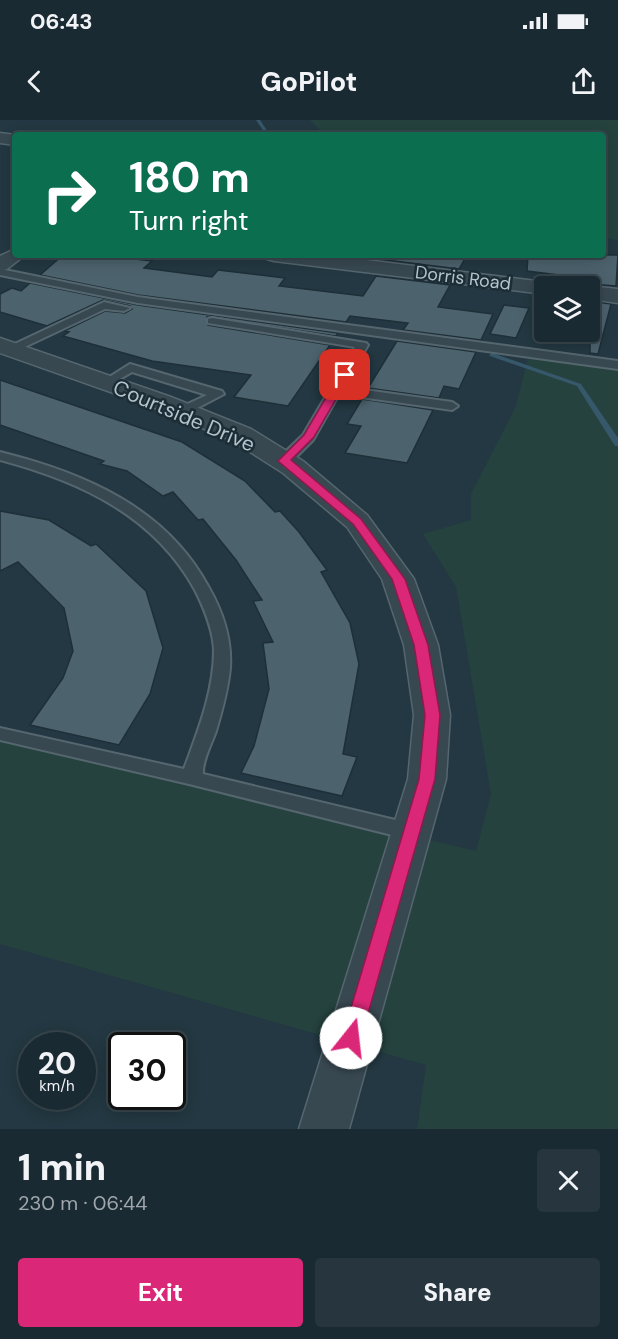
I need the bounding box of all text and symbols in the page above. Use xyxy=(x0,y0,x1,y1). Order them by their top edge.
text: 06:43 xyxy=(30,7,93,36)
text: GoPilot xyxy=(261,64,357,99)
icon: back xyxy=(18,65,51,98)
icon: share xyxy=(567,65,600,98)
text: 180 m xyxy=(129,150,250,205)
icon: right xyxy=(30,156,108,234)
text: Turn right xyxy=(129,203,249,238)
street label: Dorris Road xyxy=(414,260,512,296)
map controls xyxy=(534,276,600,342)
button: layers xyxy=(534,276,600,342)
pin xyxy=(319,349,370,400)
icon: arrive xyxy=(328,358,361,391)
street label: Courtside Drive xyxy=(109,374,259,459)
position arrow xyxy=(319,1006,383,1070)
speed limit sign: 30 xyxy=(108,1032,186,1110)
text: 20 xyxy=(38,1044,76,1083)
text: km/h xyxy=(39,1076,75,1096)
text: 1 min xyxy=(18,1144,106,1191)
button: close xyxy=(537,1149,600,1212)
text: 230 m · 06:44 xyxy=(18,1190,147,1216)
button: Exit xyxy=(18,1258,303,1327)
button: Share xyxy=(315,1258,600,1327)

